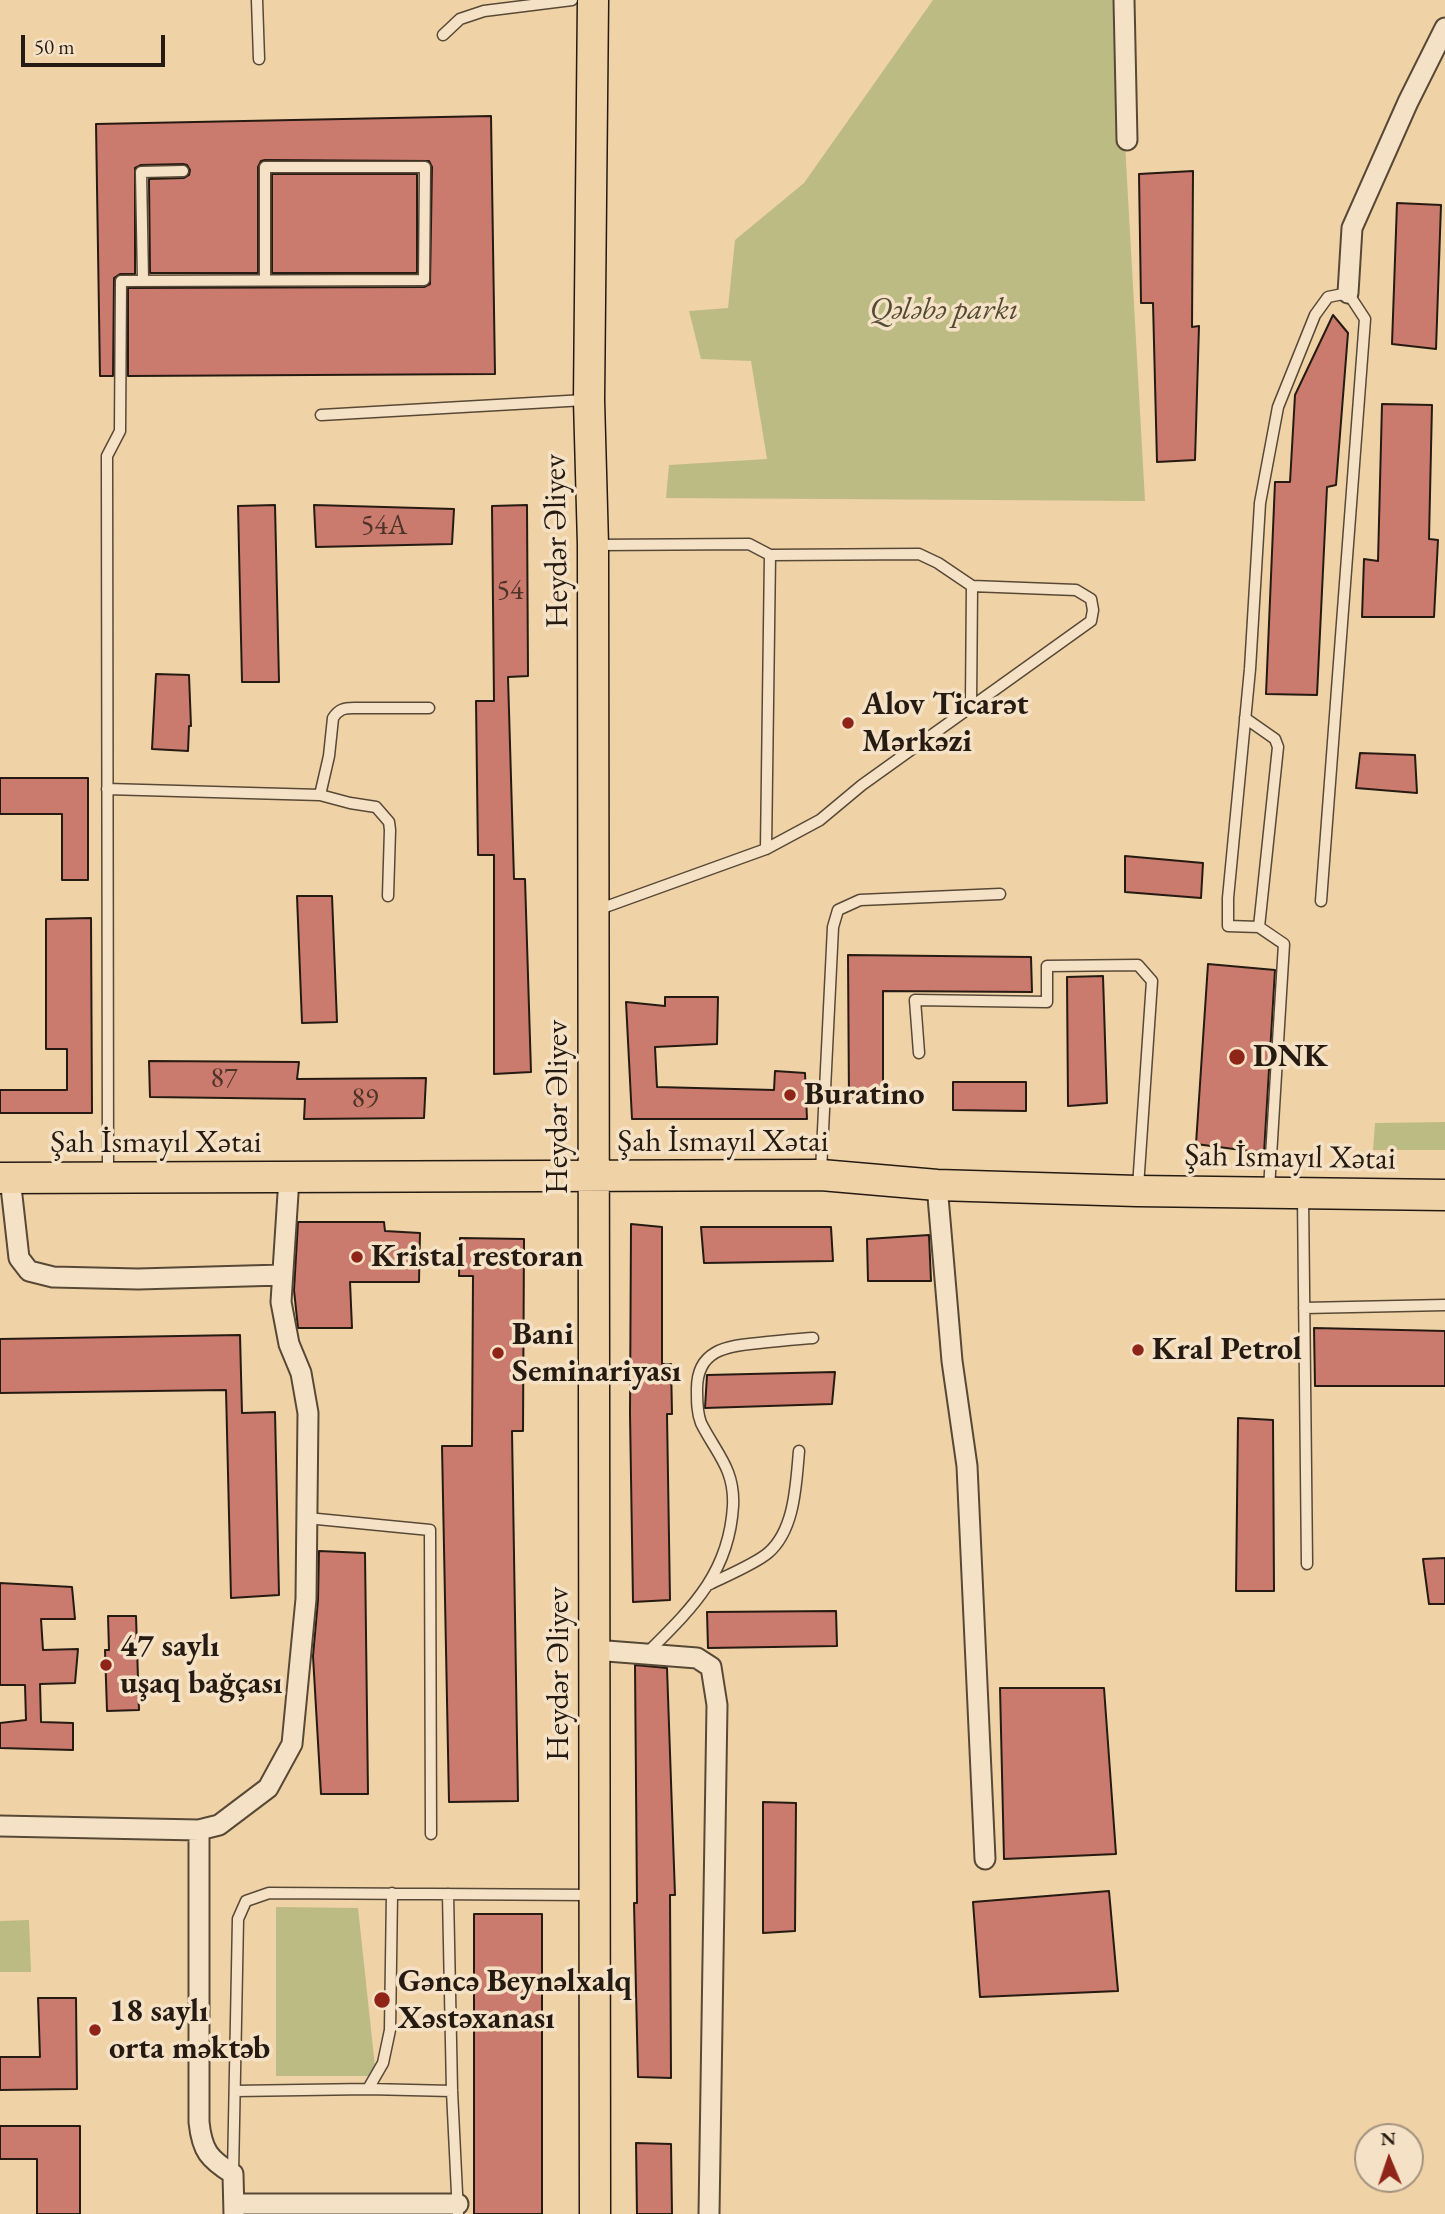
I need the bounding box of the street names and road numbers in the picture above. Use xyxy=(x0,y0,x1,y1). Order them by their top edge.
street label: Heydər Əliyev xyxy=(536,453,578,629)
street label: Heydər Əliyev xyxy=(539,1020,577,1194)
street label: Şah İsmayıl Xətai xyxy=(617,1123,829,1161)
street label: Şah İsmayıl Xətai xyxy=(50,1124,262,1162)
street label: Şah İsmayıl Xətai xyxy=(1184,1137,1396,1179)
street label: Heydər Əliyev xyxy=(540,1587,578,1761)

